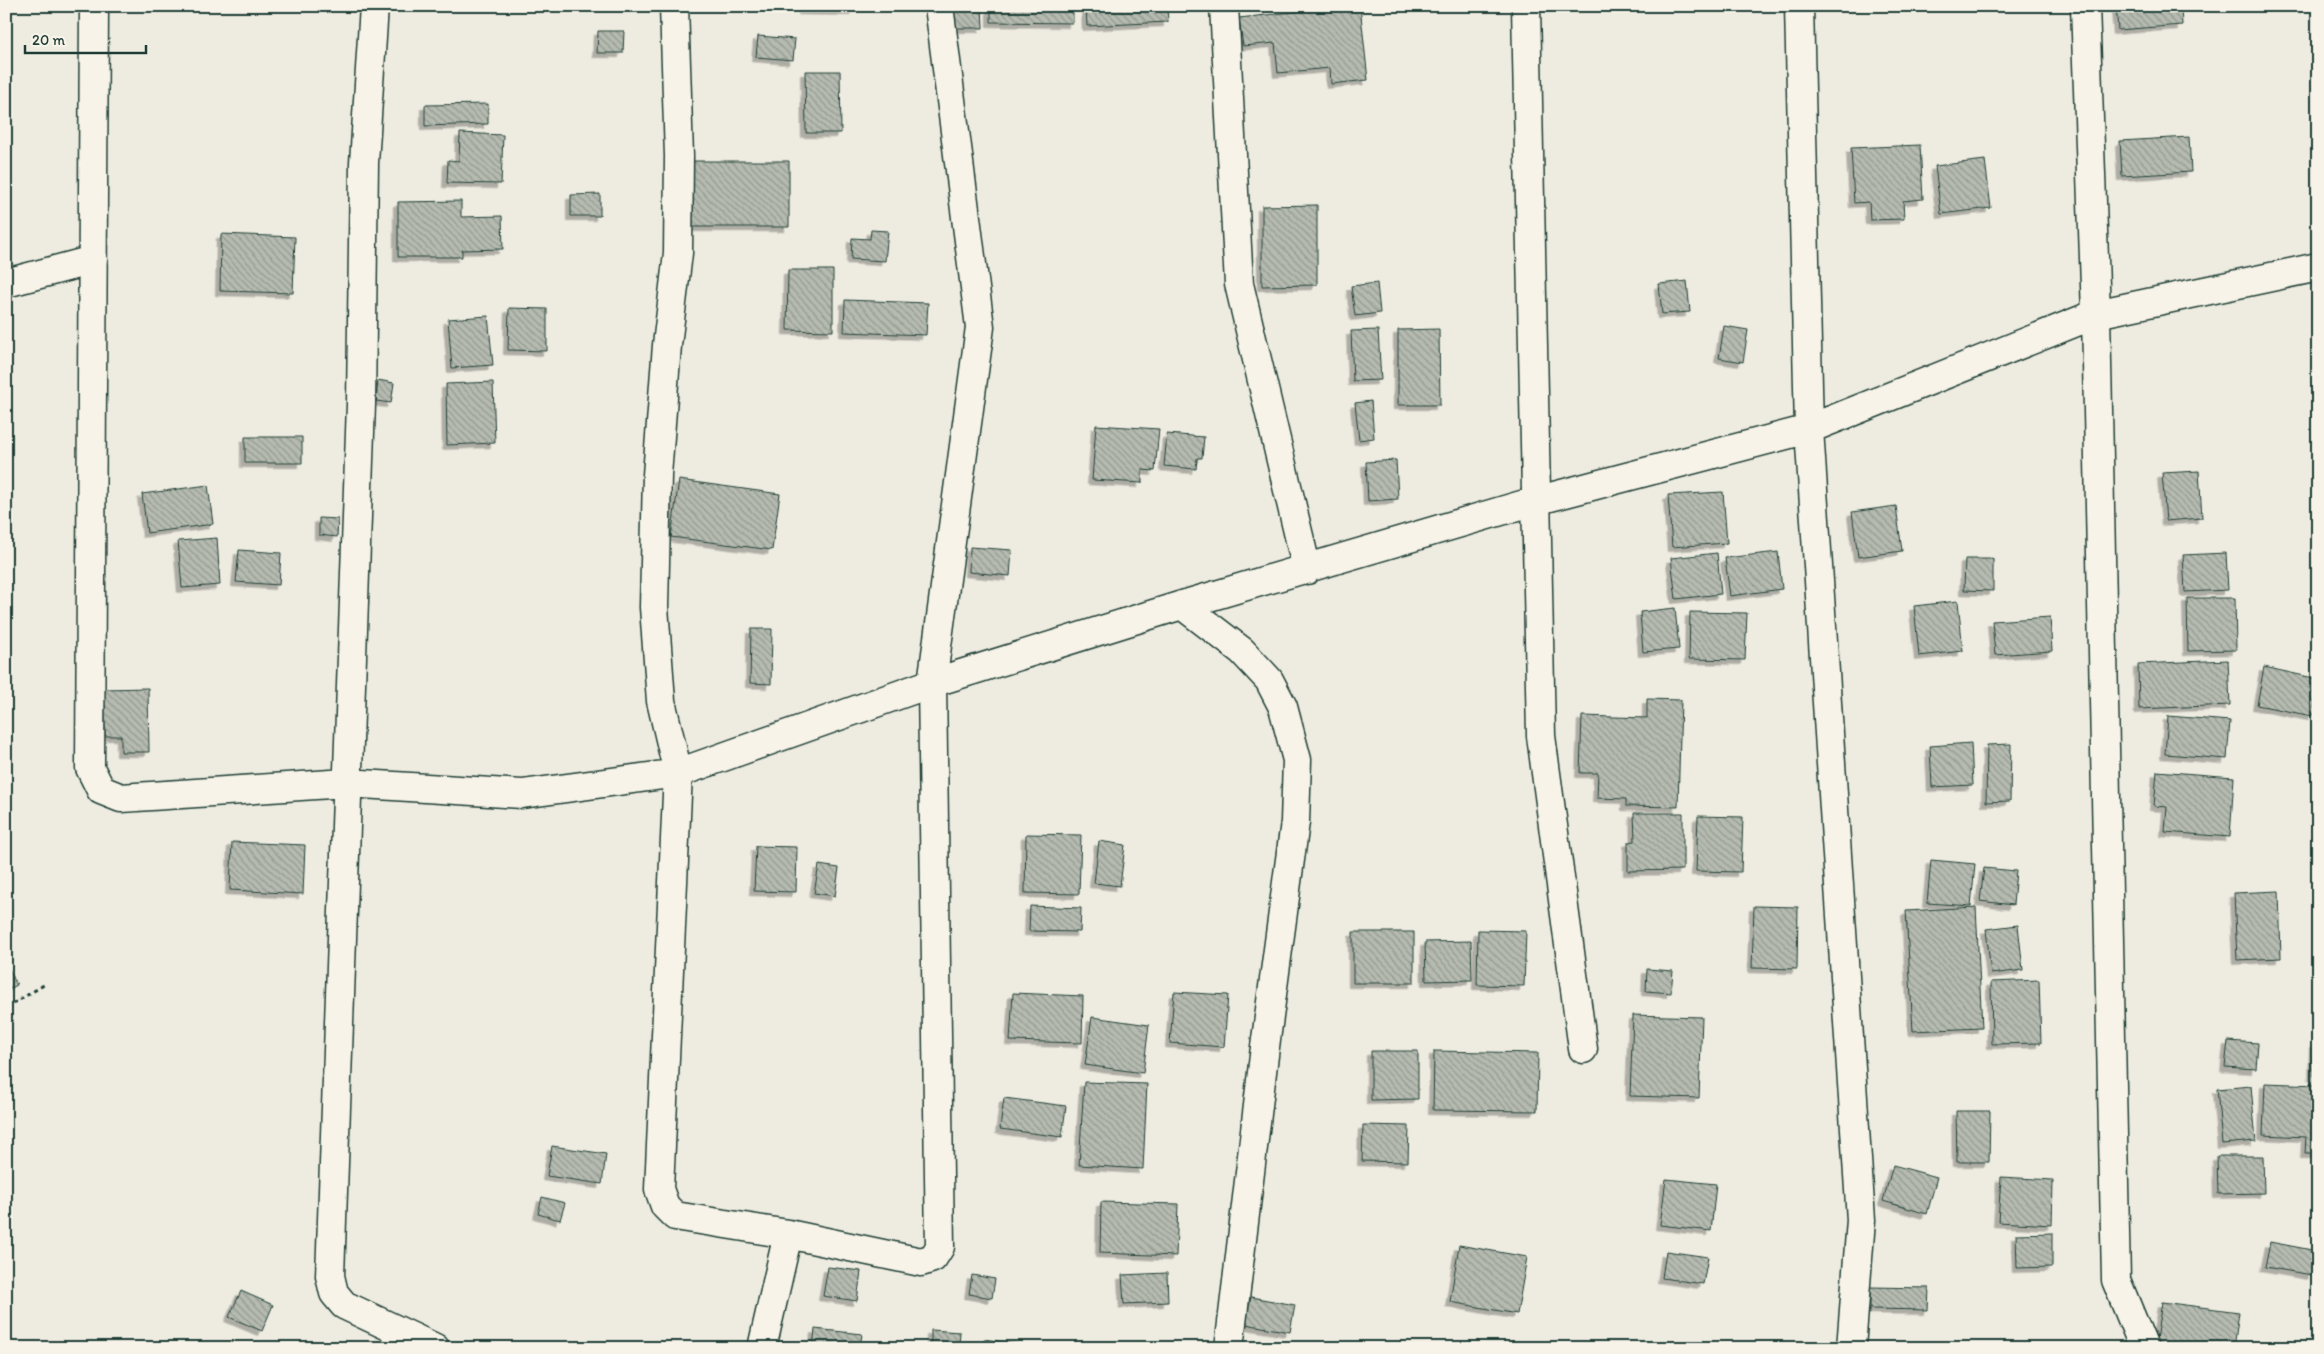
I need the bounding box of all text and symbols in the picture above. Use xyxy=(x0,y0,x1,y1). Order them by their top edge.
scale bar xyxy=(25,22,146,54)
text: 20 m xyxy=(32,31,66,49)

